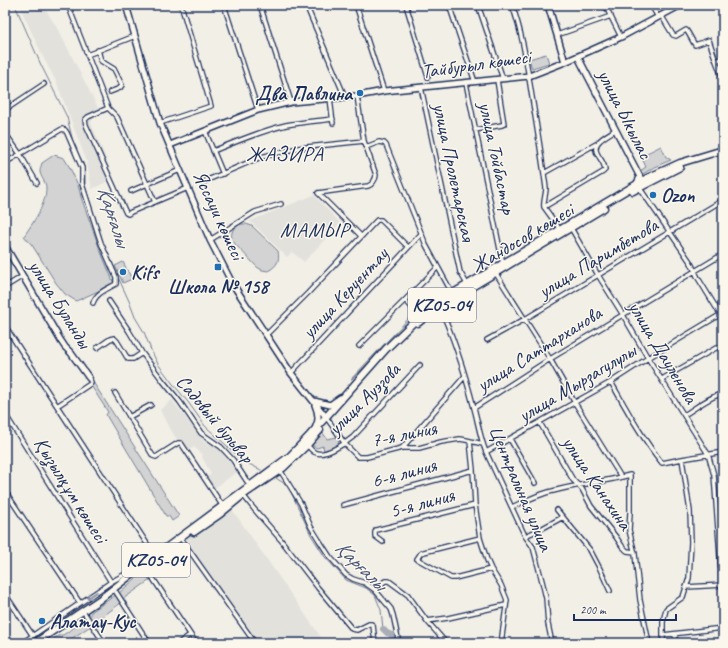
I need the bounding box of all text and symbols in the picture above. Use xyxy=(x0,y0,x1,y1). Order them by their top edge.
street label: Тайбурыл көшесі xyxy=(420,44,534,84)
street label: улица Ыкылас xyxy=(591,64,659,164)
place label: Два Павлина xyxy=(255,81,354,106)
marker: Два Павлина xyxy=(355,88,365,98)
street label: улица Тойбастар xyxy=(473,99,521,218)
street label: улица Пролетарская xyxy=(427,100,481,245)
district label: ЖАЗИРА xyxy=(246,141,324,167)
street label: Яссауи көшесі xyxy=(187,166,252,266)
water label: Қарғалы xyxy=(92,183,137,253)
place label: Ozon xyxy=(661,183,695,208)
marker: Ozon xyxy=(648,190,658,200)
street label: Жандосов көшесі xyxy=(466,196,580,279)
street label: улица Паримбетова xyxy=(533,211,664,304)
district label: МАМЫР xyxy=(280,217,352,243)
street label: улица Керуентау xyxy=(296,241,394,345)
street label: улица Буланды xyxy=(22,254,98,354)
place label: Kifs xyxy=(131,260,160,285)
marker: Школа № 158 xyxy=(213,262,223,272)
marker: Kifs xyxy=(118,267,128,277)
place label: Школа № 158 xyxy=(168,274,271,299)
road number: KZ05-04 xyxy=(408,288,476,322)
street label: улица Дауленова xyxy=(622,295,704,410)
street label: улица Саттарханова xyxy=(471,300,608,398)
street label: улица Мырзагулулы xyxy=(513,337,642,428)
street label: улица Ауэзова xyxy=(322,356,408,442)
street label: Садовый бульвар xyxy=(171,370,260,470)
street label: 7-я линия xyxy=(369,415,439,453)
street label: Центральная улица xyxy=(483,421,559,556)
street label: улица Канахина xyxy=(556,430,638,536)
street label: Қызылқұм көшесі xyxy=(28,432,115,550)
street label: 6-я линия xyxy=(369,452,440,494)
street label: 5-я линия xyxy=(387,482,458,524)
water label: Қарғалы xyxy=(330,534,395,598)
road number: KZ05-04 xyxy=(122,543,190,577)
one-way arrow xyxy=(87,591,98,599)
scale bar xyxy=(574,596,676,622)
text: 200 m xyxy=(580,602,607,618)
place label: Алатау-Кус xyxy=(50,609,137,634)
marker: Алатау-Кус xyxy=(37,616,47,626)

